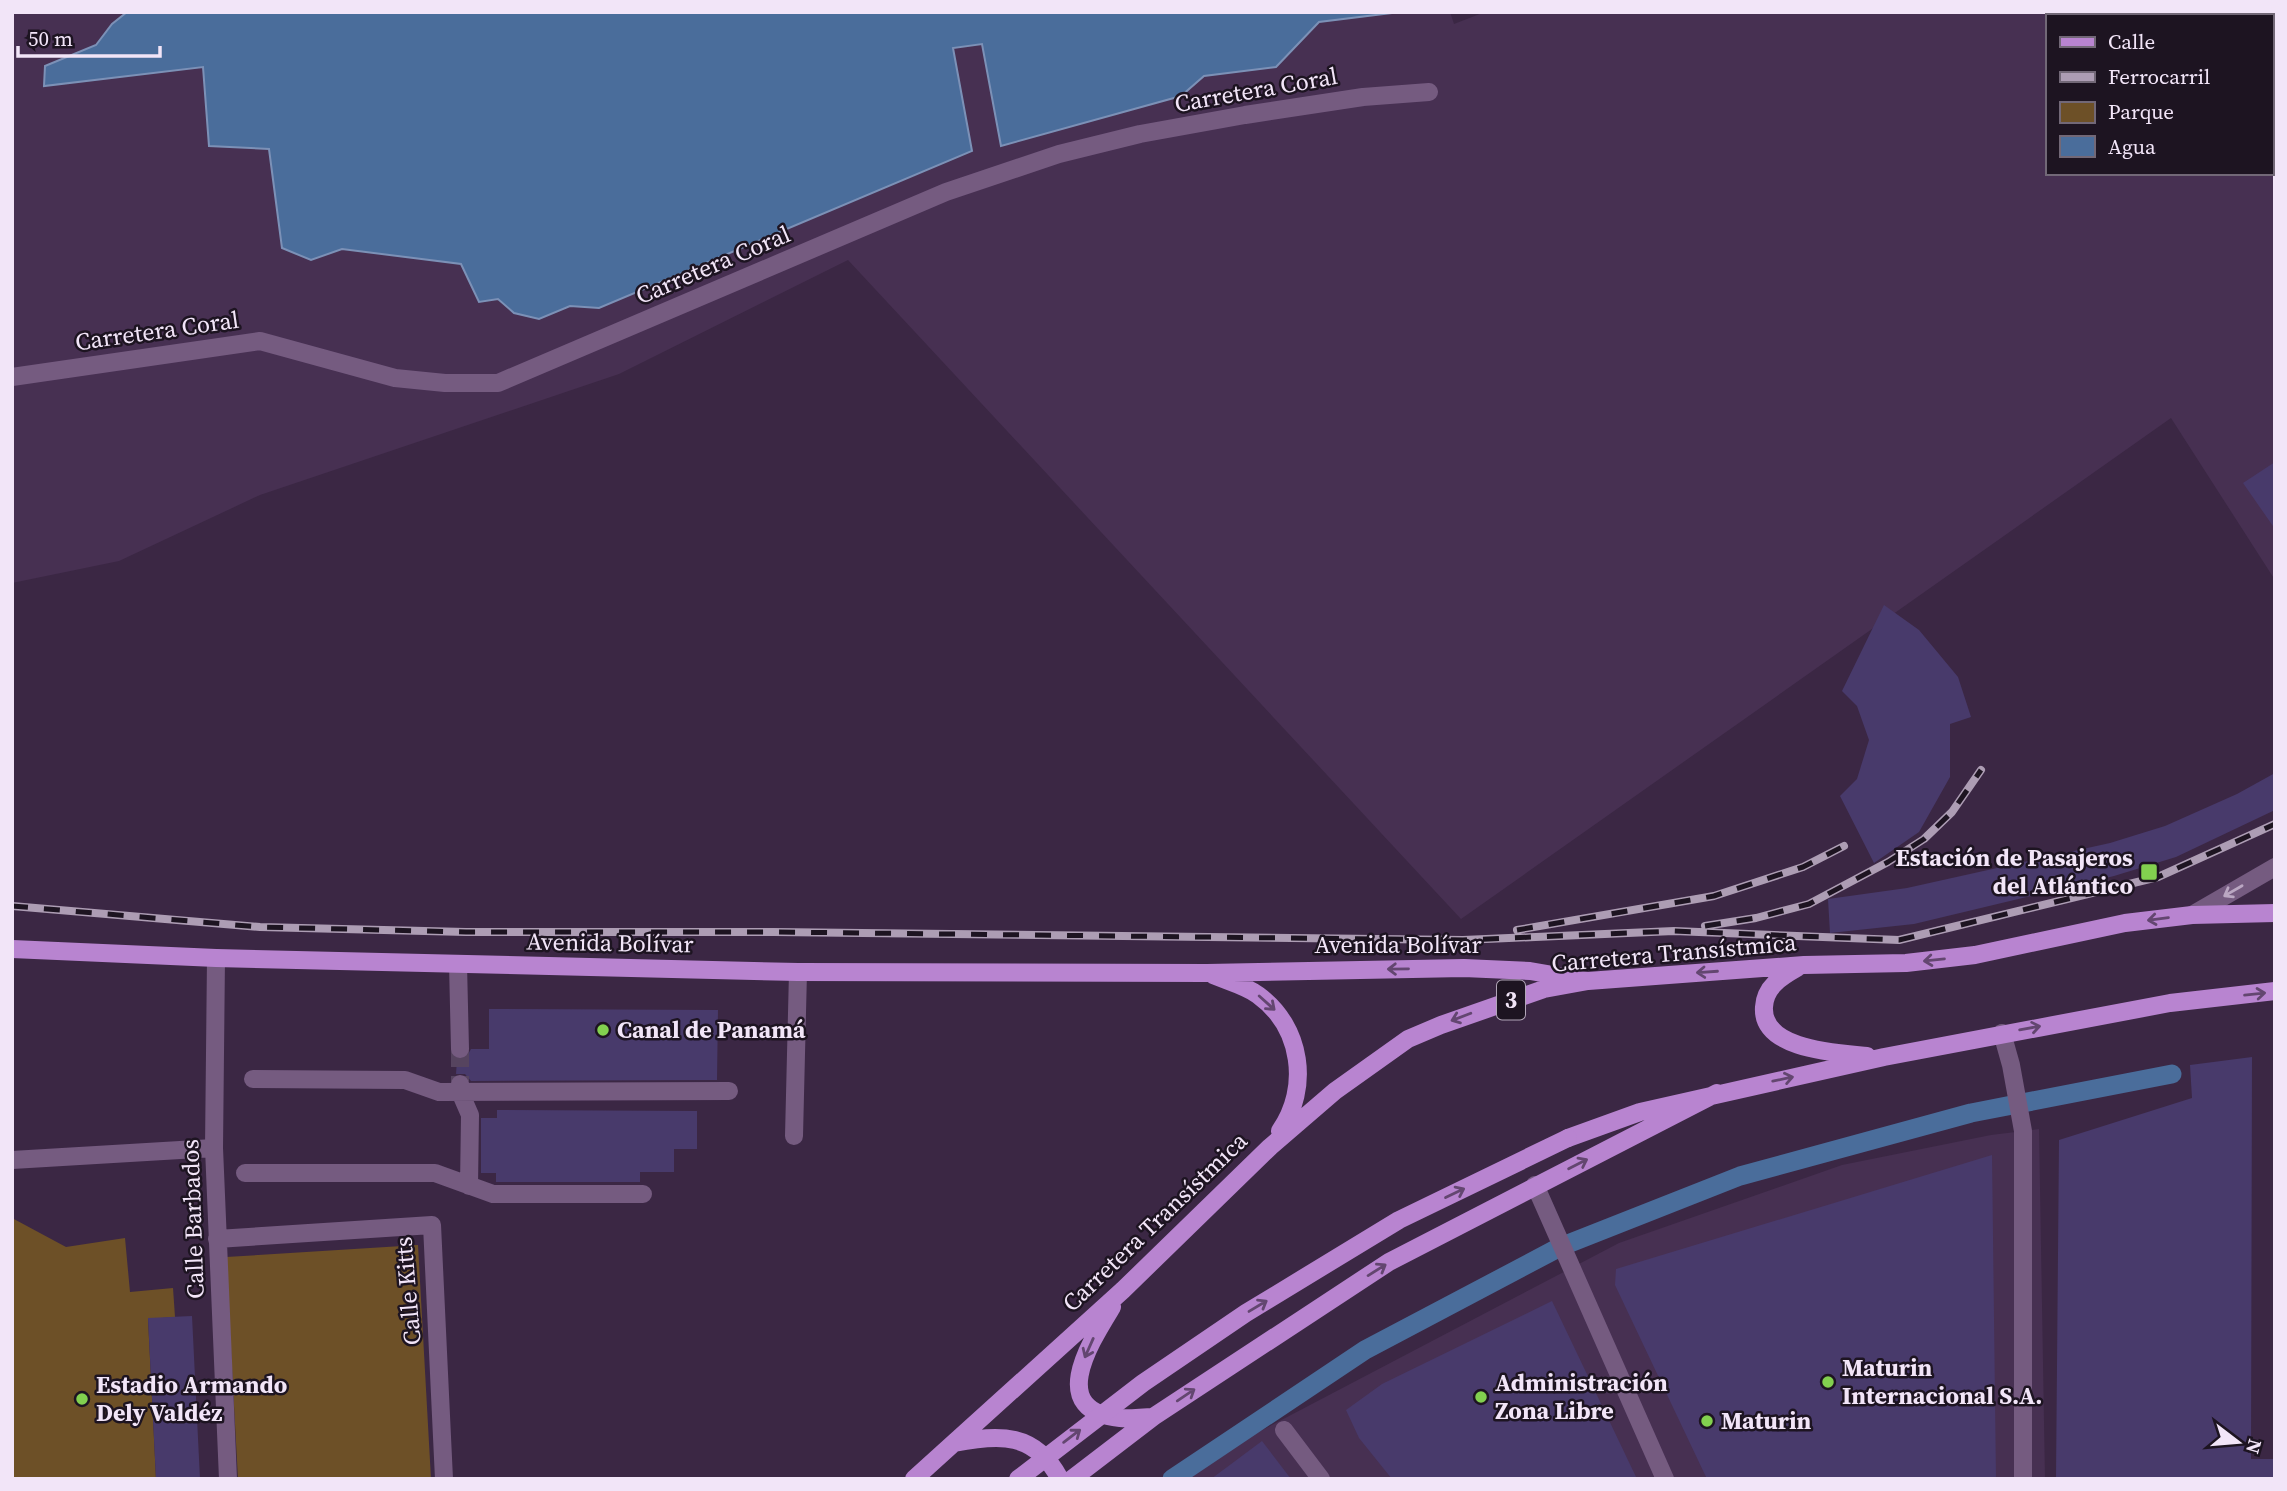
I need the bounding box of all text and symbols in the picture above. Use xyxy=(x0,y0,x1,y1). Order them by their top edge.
scale bar xyxy=(18,14,159,58)
legend xyxy=(2046,14,2273,175)
text: 50 m xyxy=(28,24,73,53)
text: Calle xyxy=(2108,27,2155,56)
street label: Carretera Coral xyxy=(1172,59,1340,120)
text: Ferrocarril xyxy=(2108,62,2210,91)
text: Parque xyxy=(2108,97,2174,126)
text: Agua xyxy=(2108,132,2156,161)
street label: Carretera Coral xyxy=(630,217,795,312)
street label: Carretera Coral xyxy=(73,303,241,358)
place label: Estación de Pasajeros del Atlántico xyxy=(1896,841,2133,902)
marker: Estación de Pasajeros del Atlántico xyxy=(2139,862,2159,882)
one-way arrow xyxy=(2224,884,2244,898)
one-way arrow xyxy=(2147,912,2170,925)
street label: Avenida Bolívar xyxy=(526,925,694,960)
street label: Carretera Transístmica xyxy=(1550,925,1799,980)
street label: Avenida Bolívar xyxy=(1314,928,1482,961)
one-way arrow xyxy=(1923,953,1946,966)
one-way arrow xyxy=(1387,962,1410,976)
one-way arrow xyxy=(1696,966,1719,979)
road number: 3 xyxy=(1497,981,1525,1020)
one-way arrow xyxy=(2243,987,2266,1000)
one-way arrow xyxy=(1258,995,1275,1012)
one-way arrow xyxy=(1450,1012,1472,1025)
place label: Canal de Panamá xyxy=(617,1013,806,1046)
one-way arrow xyxy=(2018,1021,2041,1034)
marker: Canal de Panamá xyxy=(595,1022,611,1038)
one-way arrow xyxy=(1771,1071,1794,1085)
street label: Carretera Transístmica xyxy=(1055,1124,1255,1319)
street label: Calle Barbados xyxy=(173,1139,212,1299)
one-way arrow xyxy=(1567,1156,1588,1170)
one-way arrow xyxy=(1444,1186,1465,1199)
street label: Calle Kitts xyxy=(386,1235,429,1347)
one-way arrow xyxy=(1366,1263,1386,1277)
one-way arrow xyxy=(1247,1298,1267,1312)
one-way arrow xyxy=(1082,1337,1095,1358)
place label: Maturin Internacional S.A. xyxy=(1842,1351,2042,1412)
place label: Administración Zona Libre xyxy=(1495,1366,1668,1427)
place label: Estadio Armando Dely Valdéz xyxy=(96,1368,287,1429)
marker: Maturin Internacional S.A. xyxy=(1820,1374,1836,1390)
one-way arrow xyxy=(1176,1387,1196,1401)
marker: Administración Zona Libre xyxy=(1473,1389,1489,1405)
marker: Estadio Armando Dely Valdéz xyxy=(74,1391,90,1407)
place label: Maturin xyxy=(1721,1404,1812,1437)
north arrow xyxy=(2203,1407,2273,1477)
marker: Maturin xyxy=(1699,1413,1715,1429)
one-way arrow xyxy=(1062,1429,1080,1444)
text: N xyxy=(2240,1436,2269,1457)

